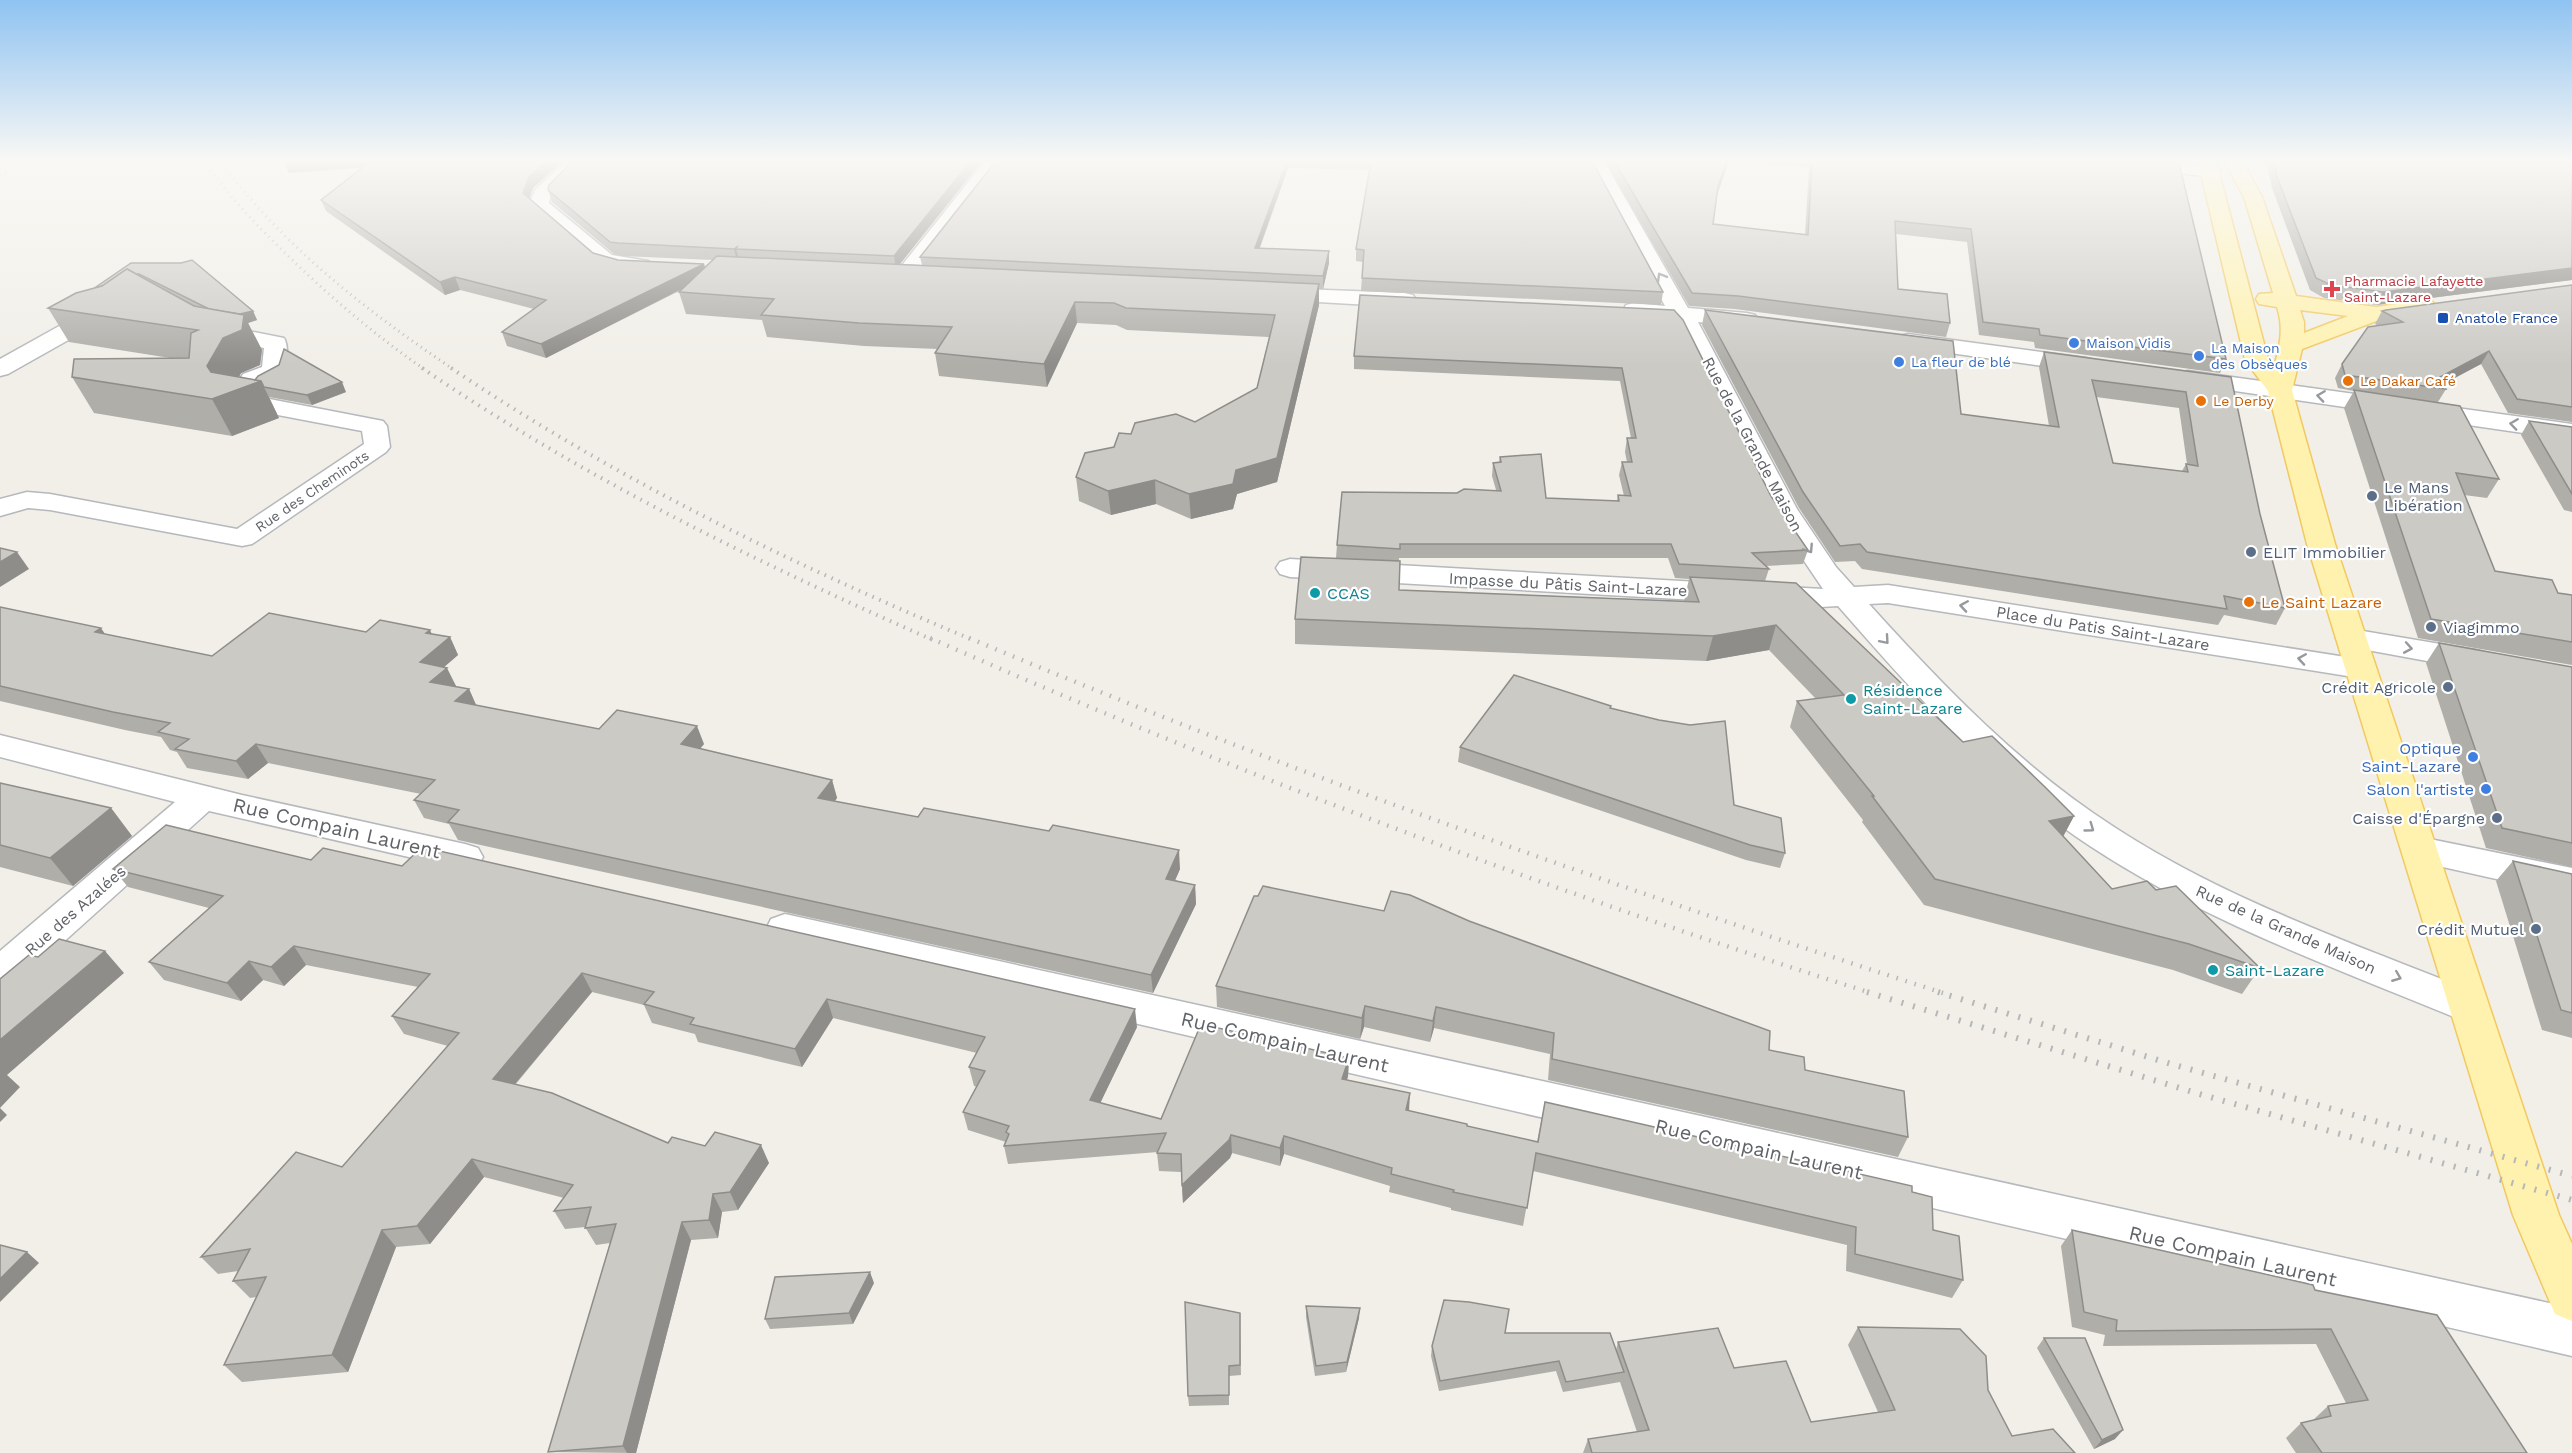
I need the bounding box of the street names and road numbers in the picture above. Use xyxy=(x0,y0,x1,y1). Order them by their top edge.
street label: Rue de la Grande Maison xyxy=(1698,354,1807,535)
street label: Rue des Cheminots xyxy=(252,447,372,535)
street label: Impasse du Pâtis Saint-Lazare xyxy=(1448,569,1688,600)
street label: Place du Patis Saint-Lazare xyxy=(1995,602,2211,655)
street label: Rue Compain Laurent xyxy=(231,792,444,864)
street label: Rue des Azalées xyxy=(21,861,130,959)
street label: Rue de la Grande Maison xyxy=(2193,881,2379,978)
street label: Rue Compain Laurent xyxy=(1179,1006,1392,1078)
street label: Rue Compain Laurent xyxy=(1653,1113,1866,1185)
street label: Rue Compain Laurent xyxy=(2127,1220,2340,1292)

